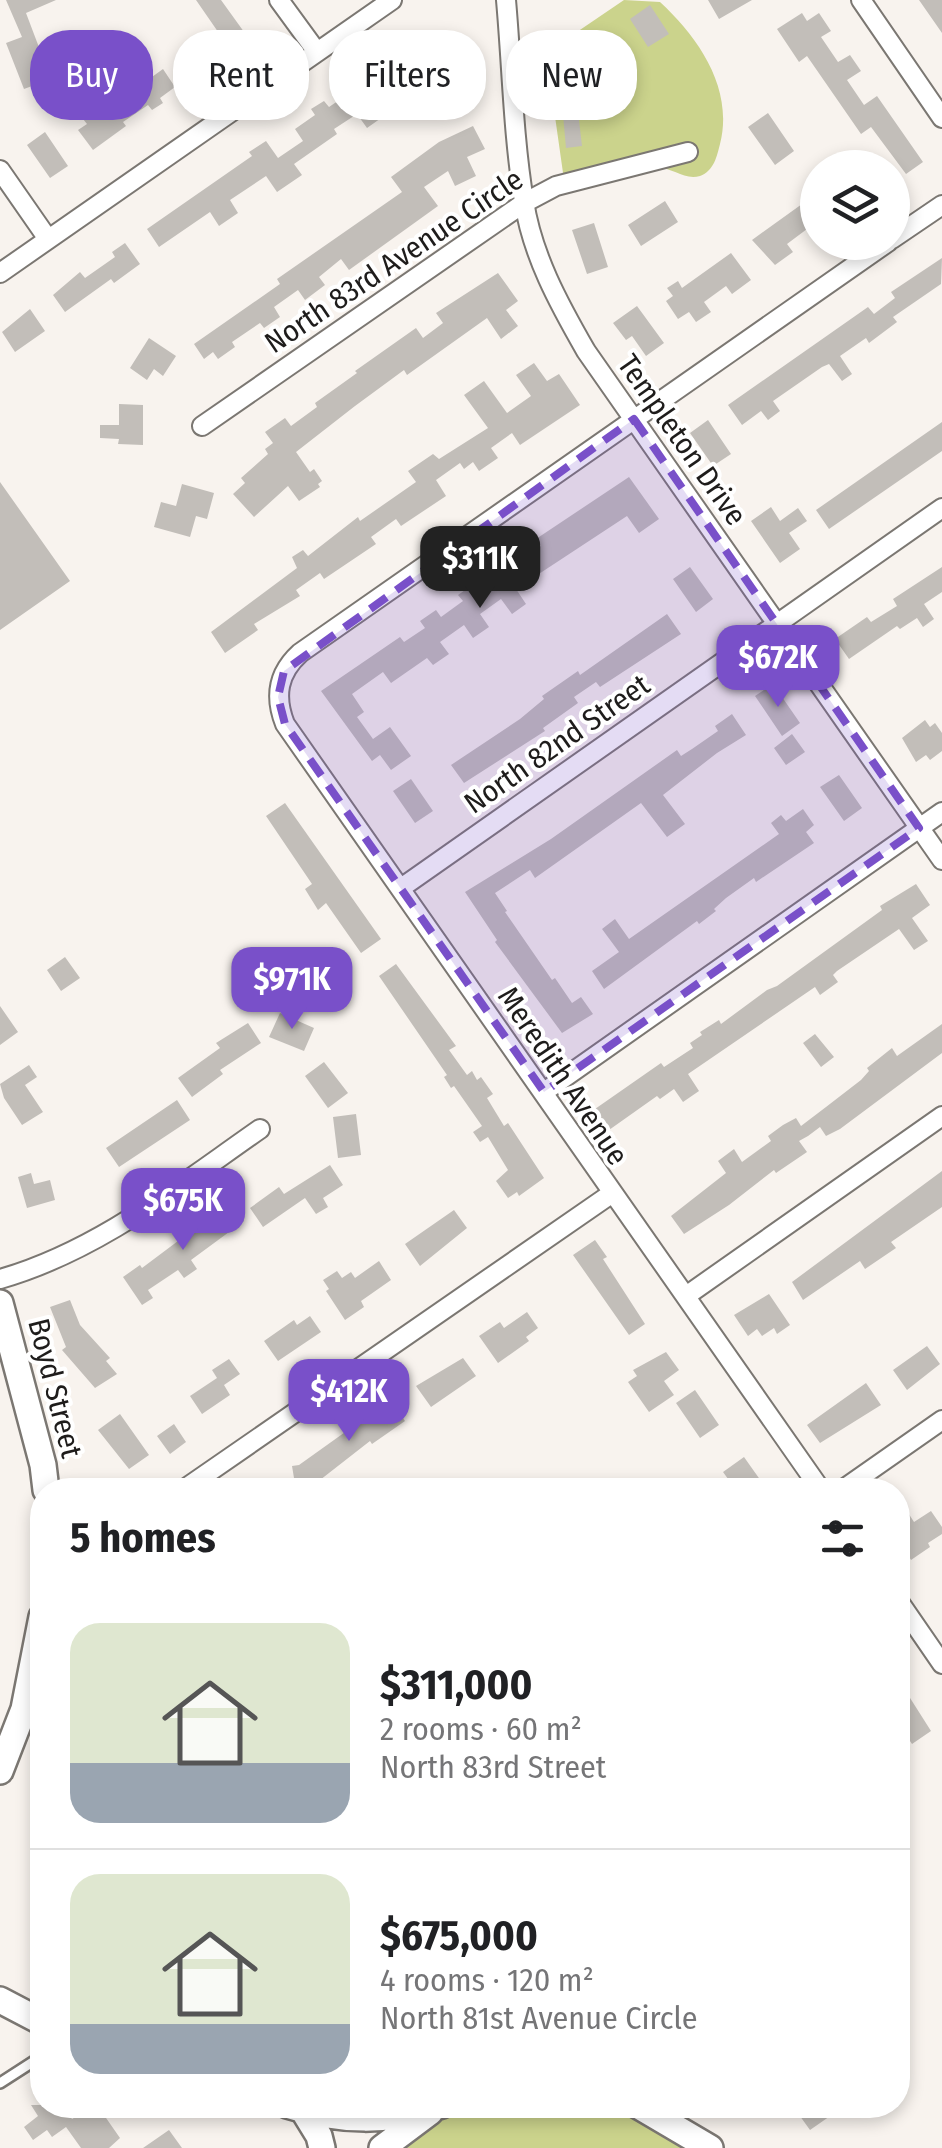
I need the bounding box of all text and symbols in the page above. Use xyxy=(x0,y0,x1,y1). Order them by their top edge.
chip: Buy xyxy=(30,30,153,120)
chip: Rent xyxy=(173,30,309,120)
chip: Filters xyxy=(329,30,486,120)
chip: New xyxy=(506,30,637,120)
map controls xyxy=(800,150,910,260)
button: layers xyxy=(800,150,910,260)
street label: North 83rd Avenue Circle xyxy=(258,161,530,361)
street label: Templeton Drive xyxy=(610,348,754,532)
pin: $311K xyxy=(410,526,550,611)
text: $311K xyxy=(442,539,518,577)
pin: $672K xyxy=(708,625,848,710)
text: $672K xyxy=(738,638,818,676)
street label: North 82nd Street xyxy=(457,667,657,821)
pin: $971K xyxy=(222,947,362,1032)
text: $971K xyxy=(253,960,331,998)
street label: Meredith Avenue xyxy=(490,980,636,1172)
pin: $675K xyxy=(113,1168,253,1253)
text: $675K xyxy=(143,1181,223,1219)
street label: Boyd Street xyxy=(20,1315,90,1462)
pin: $412K xyxy=(279,1359,419,1444)
text: $412K xyxy=(310,1372,388,1410)
icon: filters xyxy=(815,1511,870,1566)
text: 5 homes xyxy=(70,1513,216,1563)
text: $311,000 xyxy=(380,1660,532,1710)
icon: home xyxy=(150,1663,270,1783)
text: 2 rooms · 60 m² xyxy=(380,1710,582,1748)
text: North 83rd Street xyxy=(380,1748,606,1786)
text: $675,000 xyxy=(380,1911,538,1961)
icon: home xyxy=(150,1914,270,2034)
text: 4 rooms · 120 m² xyxy=(380,1961,594,1999)
text: North 81st Avenue Circle xyxy=(380,1999,698,2037)

